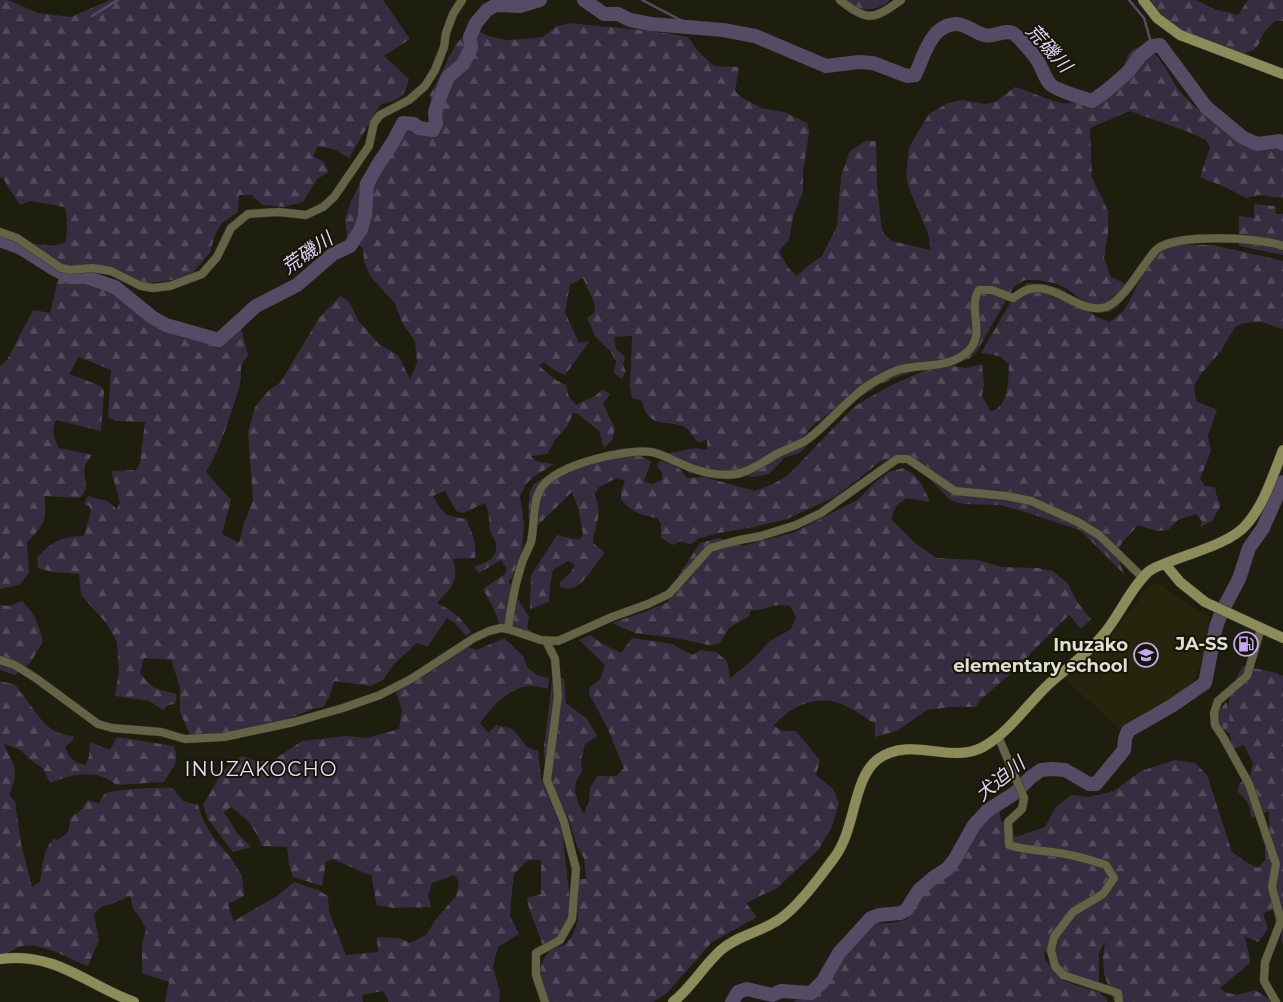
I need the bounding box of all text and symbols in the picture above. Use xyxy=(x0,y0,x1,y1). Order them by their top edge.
water label: 荒磯川 xyxy=(1021,19,1078,78)
water label: 荒磯川 xyxy=(277,226,339,279)
fuel station icon: JA-SS xyxy=(1233,631,1259,657)
place label: JA-SS xyxy=(1174,633,1228,655)
place label: Inuzako elementary school xyxy=(953,634,1128,677)
school or university icon: Inuzako elementary school xyxy=(1133,642,1159,668)
water label: 犬迫川 xyxy=(971,751,1031,806)
district label: INUZAKOCHO xyxy=(185,757,337,781)

